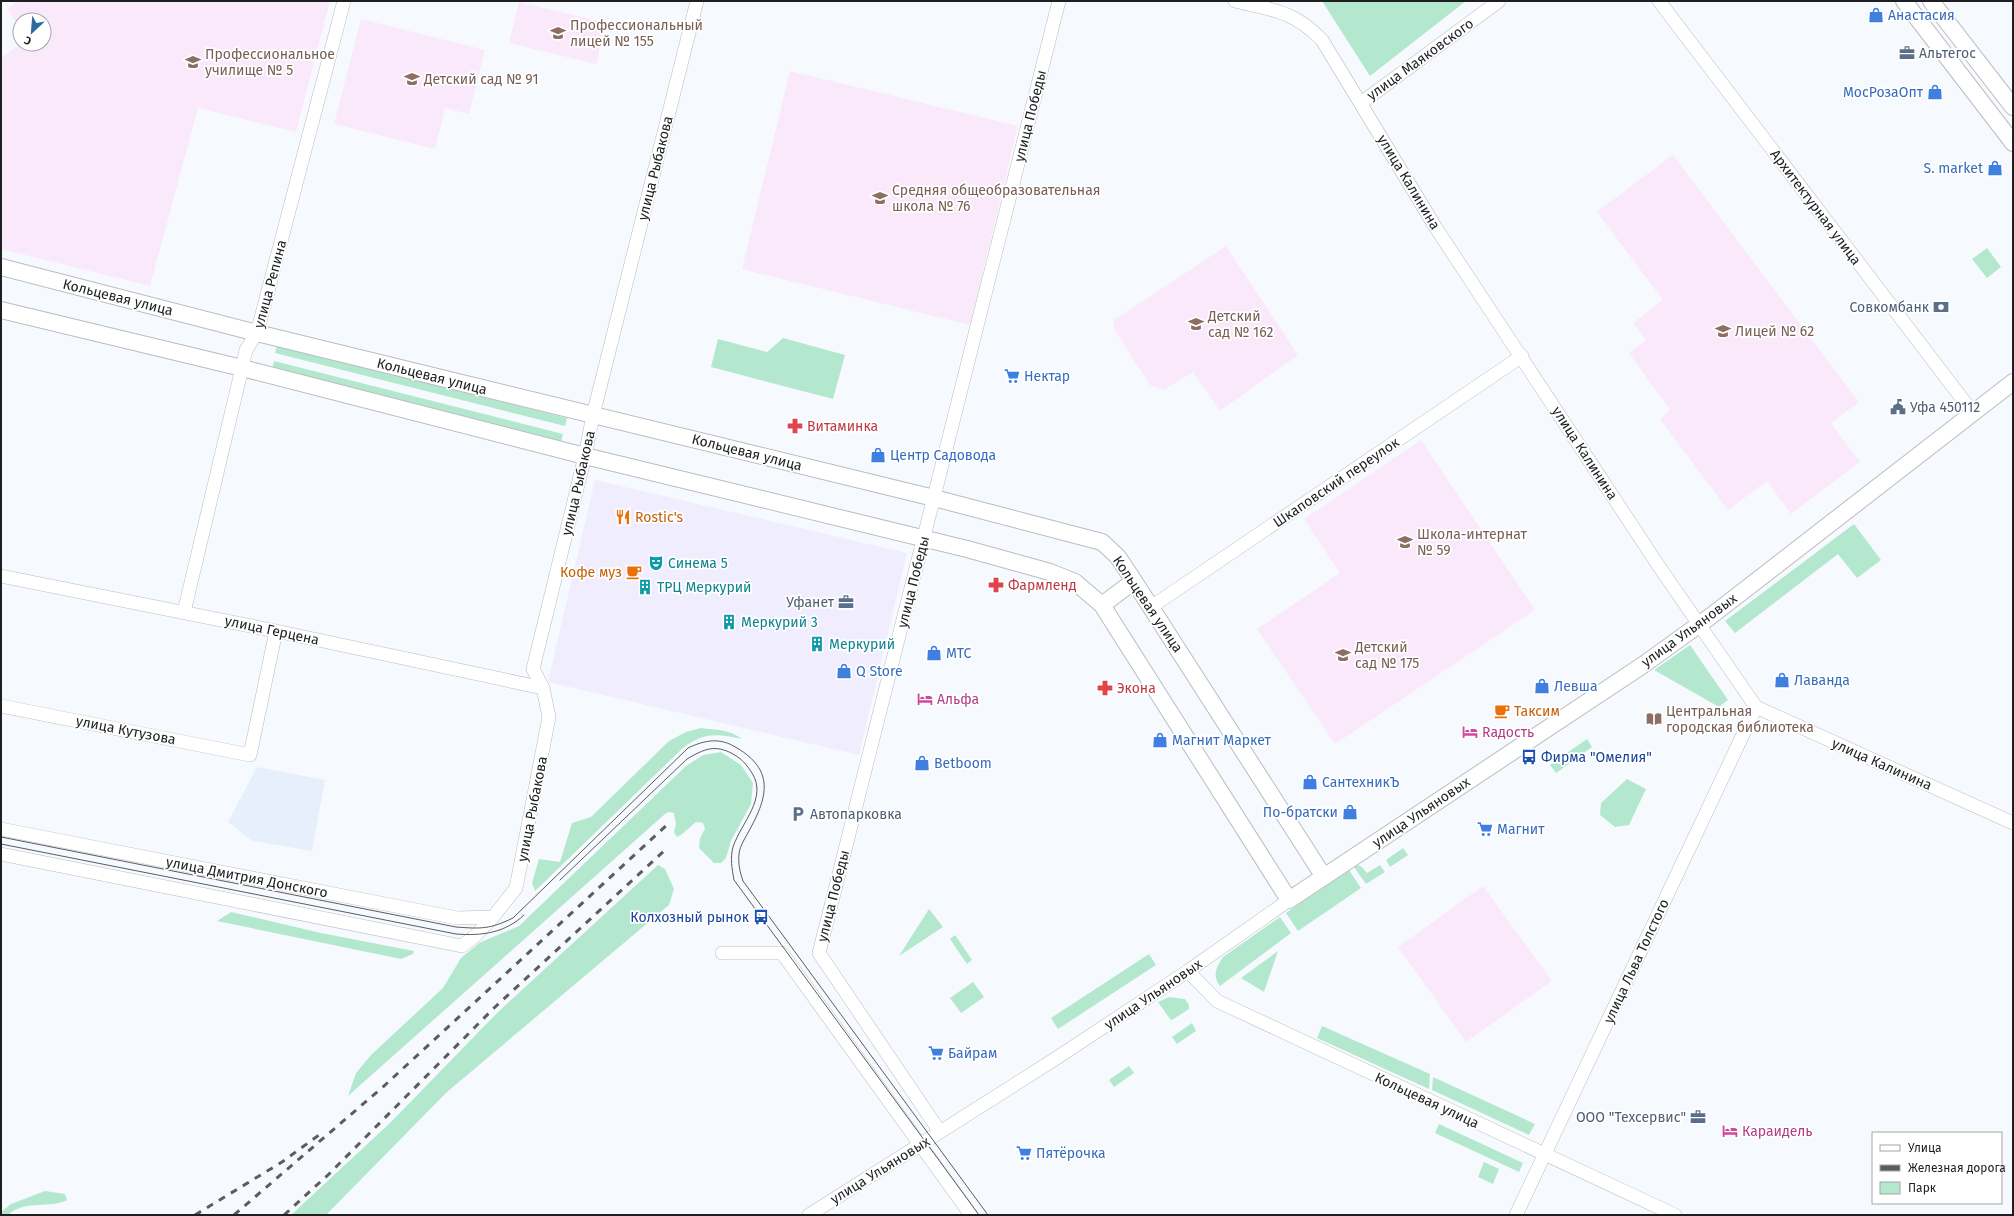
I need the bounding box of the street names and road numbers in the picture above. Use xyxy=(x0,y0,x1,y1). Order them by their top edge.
street label: улица Маяковского xyxy=(1364,15,1477,104)
street label: улица Победы xyxy=(1011,68,1050,164)
street label: улица Рыбакова xyxy=(634,114,677,222)
street label: улица Калинина xyxy=(1374,132,1444,233)
street label: Архитектурная улица xyxy=(1767,146,1865,268)
street label: улица Репина xyxy=(251,238,290,330)
street label: Кольцевая улица xyxy=(61,276,175,319)
street label: Кольцевая улица xyxy=(375,355,489,398)
street label: улица Калинина xyxy=(1548,404,1621,503)
street label: улица Рыбакова xyxy=(558,429,599,537)
street label: Кольцевая улица xyxy=(690,431,804,474)
street label: Шкаповский переулок xyxy=(1270,433,1403,531)
street label: улица Победы xyxy=(894,534,933,630)
street label: Кольцевая улица xyxy=(1109,553,1186,656)
street label: улица Ульяновых xyxy=(1638,590,1741,671)
street label: улица Герцена xyxy=(223,612,321,649)
street label: улица Кутузова xyxy=(75,712,177,748)
street label: улица Калинина xyxy=(1829,735,1934,794)
street label: улица Рыбакова xyxy=(514,755,551,863)
street label: улица Ульяновых xyxy=(1369,773,1473,851)
street label: улица Победы xyxy=(814,848,853,944)
street label: улица Дмитрия Донского xyxy=(165,853,329,902)
street label: улица Льва Толстого xyxy=(1600,896,1673,1026)
street label: улица Ульяновых xyxy=(1101,955,1205,1033)
street label: Кольцевая улица xyxy=(1372,1069,1482,1132)
street label: улица Ульяновых xyxy=(827,1133,933,1208)

